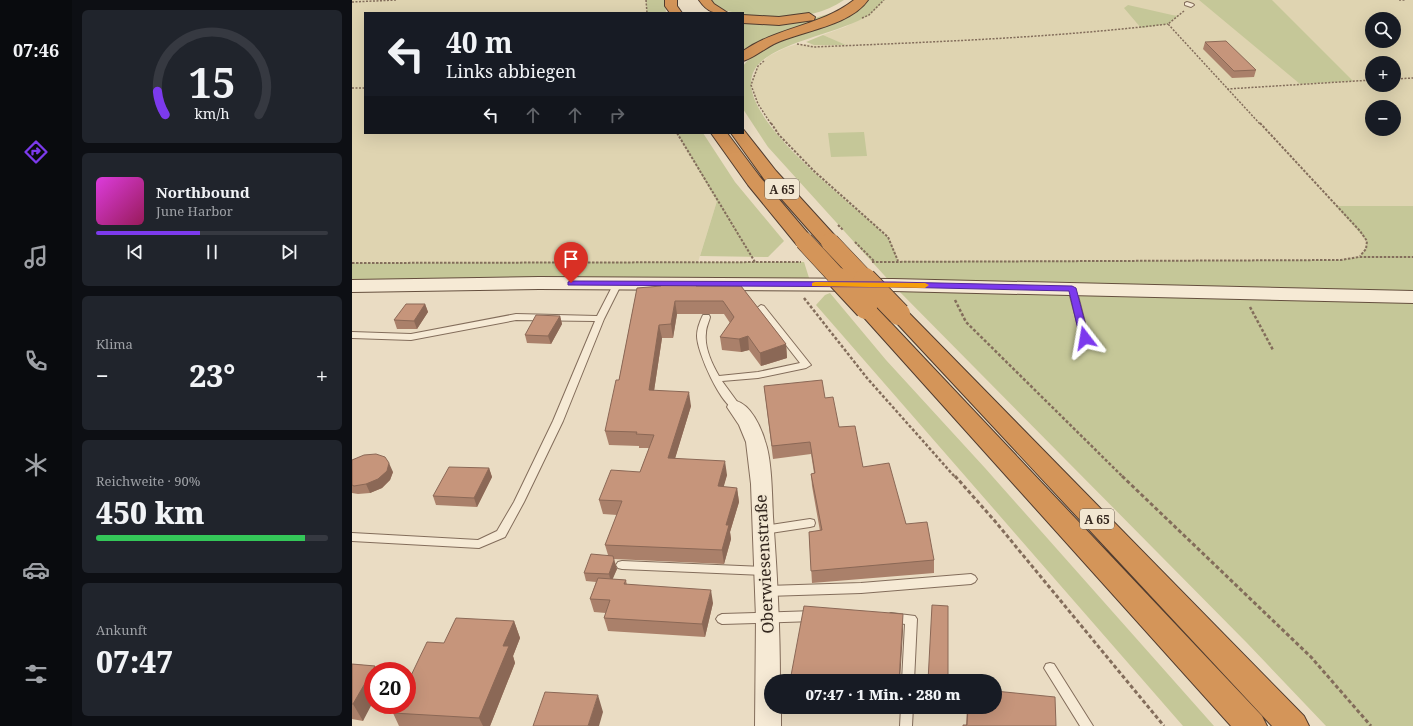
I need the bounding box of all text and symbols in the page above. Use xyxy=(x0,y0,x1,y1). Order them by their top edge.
map controls xyxy=(1365,12,1401,136)
button: search xyxy=(1365,12,1401,48)
text: 40 m xyxy=(446,23,513,61)
icon: left xyxy=(380,28,432,80)
text: 07:46 xyxy=(13,38,59,62)
text: 15 xyxy=(188,53,236,109)
button: + xyxy=(1365,56,1401,92)
text: Links abbiegen xyxy=(446,59,576,83)
button: − xyxy=(1365,100,1401,136)
text: km/h xyxy=(194,103,230,122)
icon: left xyxy=(480,104,502,126)
icon: ahead xyxy=(522,104,544,126)
icon: ahead xyxy=(564,104,586,126)
icon: right xyxy=(606,104,628,126)
icon: directions xyxy=(22,138,50,166)
road number: A 65 xyxy=(765,179,799,199)
text: Northbound xyxy=(156,182,250,202)
text: June Harbor xyxy=(156,202,233,220)
icon: previous xyxy=(124,241,146,263)
icon: pause xyxy=(201,241,223,263)
icon: next xyxy=(278,241,300,263)
pin xyxy=(554,242,588,283)
icon: music xyxy=(22,243,50,271)
icon: arrive xyxy=(560,248,582,270)
position arrow xyxy=(1064,317,1106,359)
text: Klima xyxy=(96,335,133,353)
icon: phone xyxy=(22,347,50,375)
text: 23° xyxy=(189,355,235,396)
text: − xyxy=(96,360,109,390)
text: + xyxy=(316,360,328,390)
icon: climate xyxy=(22,451,50,479)
text: Reichweite · 90% xyxy=(96,472,200,490)
text: 450 km xyxy=(96,492,205,533)
street label: Oberwiesenstraße xyxy=(749,494,779,634)
road number: A 65 xyxy=(1080,509,1114,529)
icon: car xyxy=(22,556,50,584)
text: Ankunft xyxy=(96,621,147,639)
text: 07:47 xyxy=(96,641,173,682)
icon: filters xyxy=(22,660,50,688)
speed limit sign: 20 xyxy=(364,662,416,714)
text: 07:47 · 1 Min. · 280 m xyxy=(805,684,961,704)

